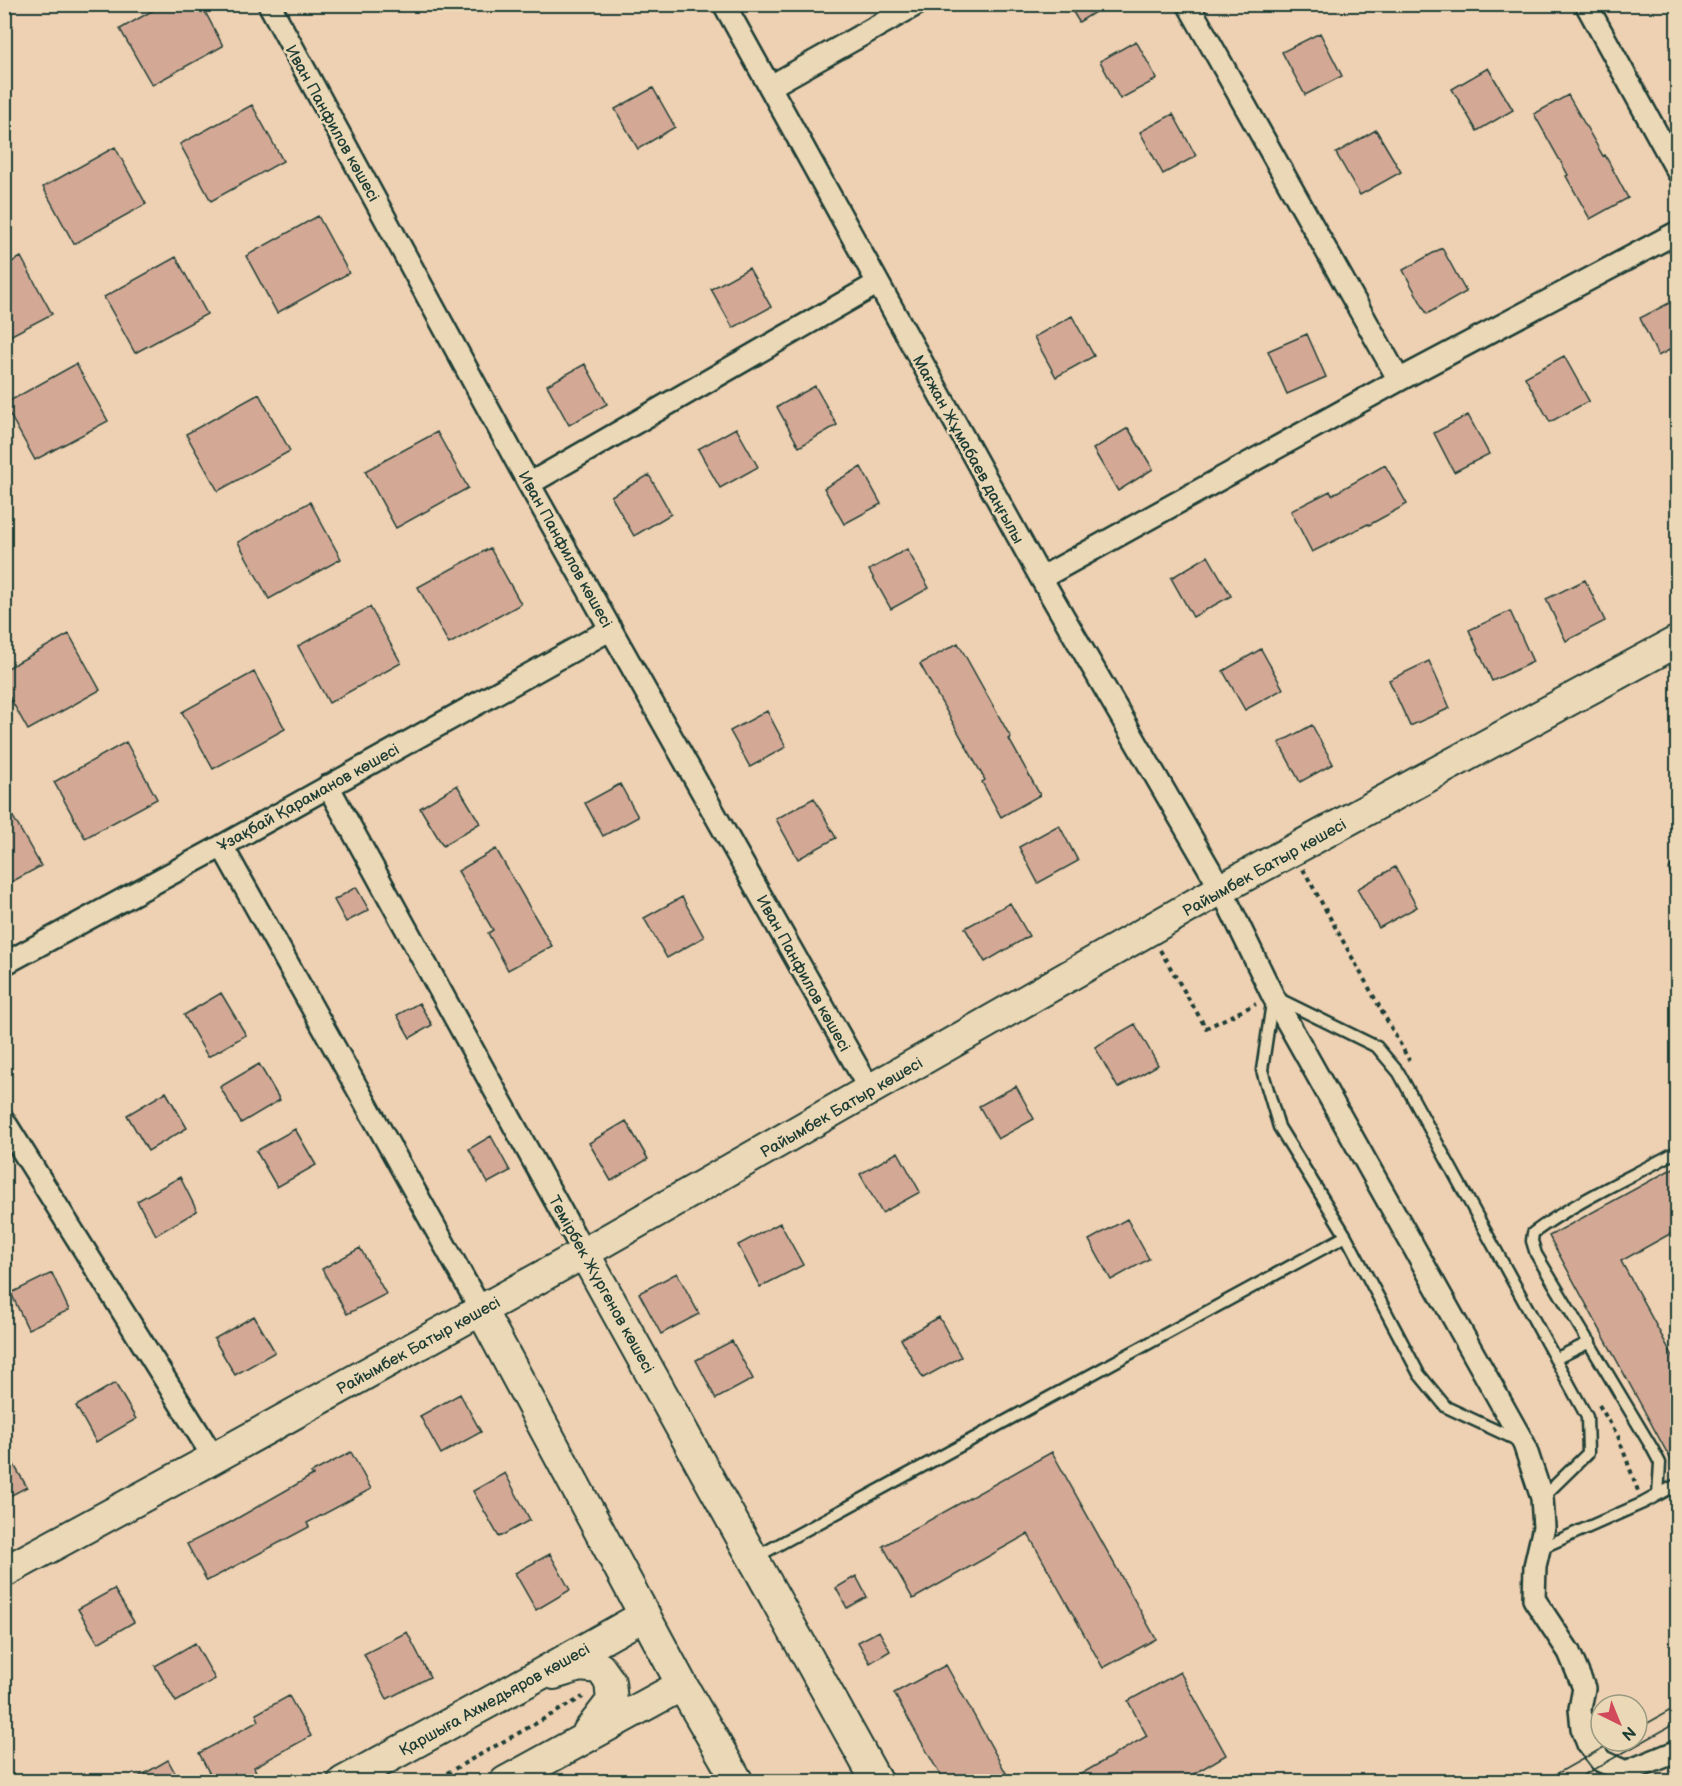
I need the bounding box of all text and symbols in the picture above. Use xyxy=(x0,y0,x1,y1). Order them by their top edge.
street label: Иван Панфилов көшесі xyxy=(281,42,383,205)
street label: Мағжан Жұмабаев даңғылы xyxy=(908,352,1027,547)
street label: Иван Панфилов көшесі xyxy=(514,468,616,631)
street label: Ұзақбай Қараманов көшесі xyxy=(215,740,403,856)
street label: Райымбек Батыр көшесі xyxy=(1180,815,1350,921)
street label: Иван Панфилов көшесі xyxy=(752,892,854,1055)
street label: Райымбек Батыр көшесі xyxy=(757,1054,926,1163)
street label: Темірбек Жүргенов көшесі xyxy=(544,1193,658,1377)
street label: Райымбек Батыр көшесі xyxy=(334,1293,504,1399)
street label: Қаршыға Ахмедьяров көшесі xyxy=(396,1640,593,1761)
north arrow xyxy=(1589,1693,1649,1753)
text: N xyxy=(1617,1722,1639,1744)

